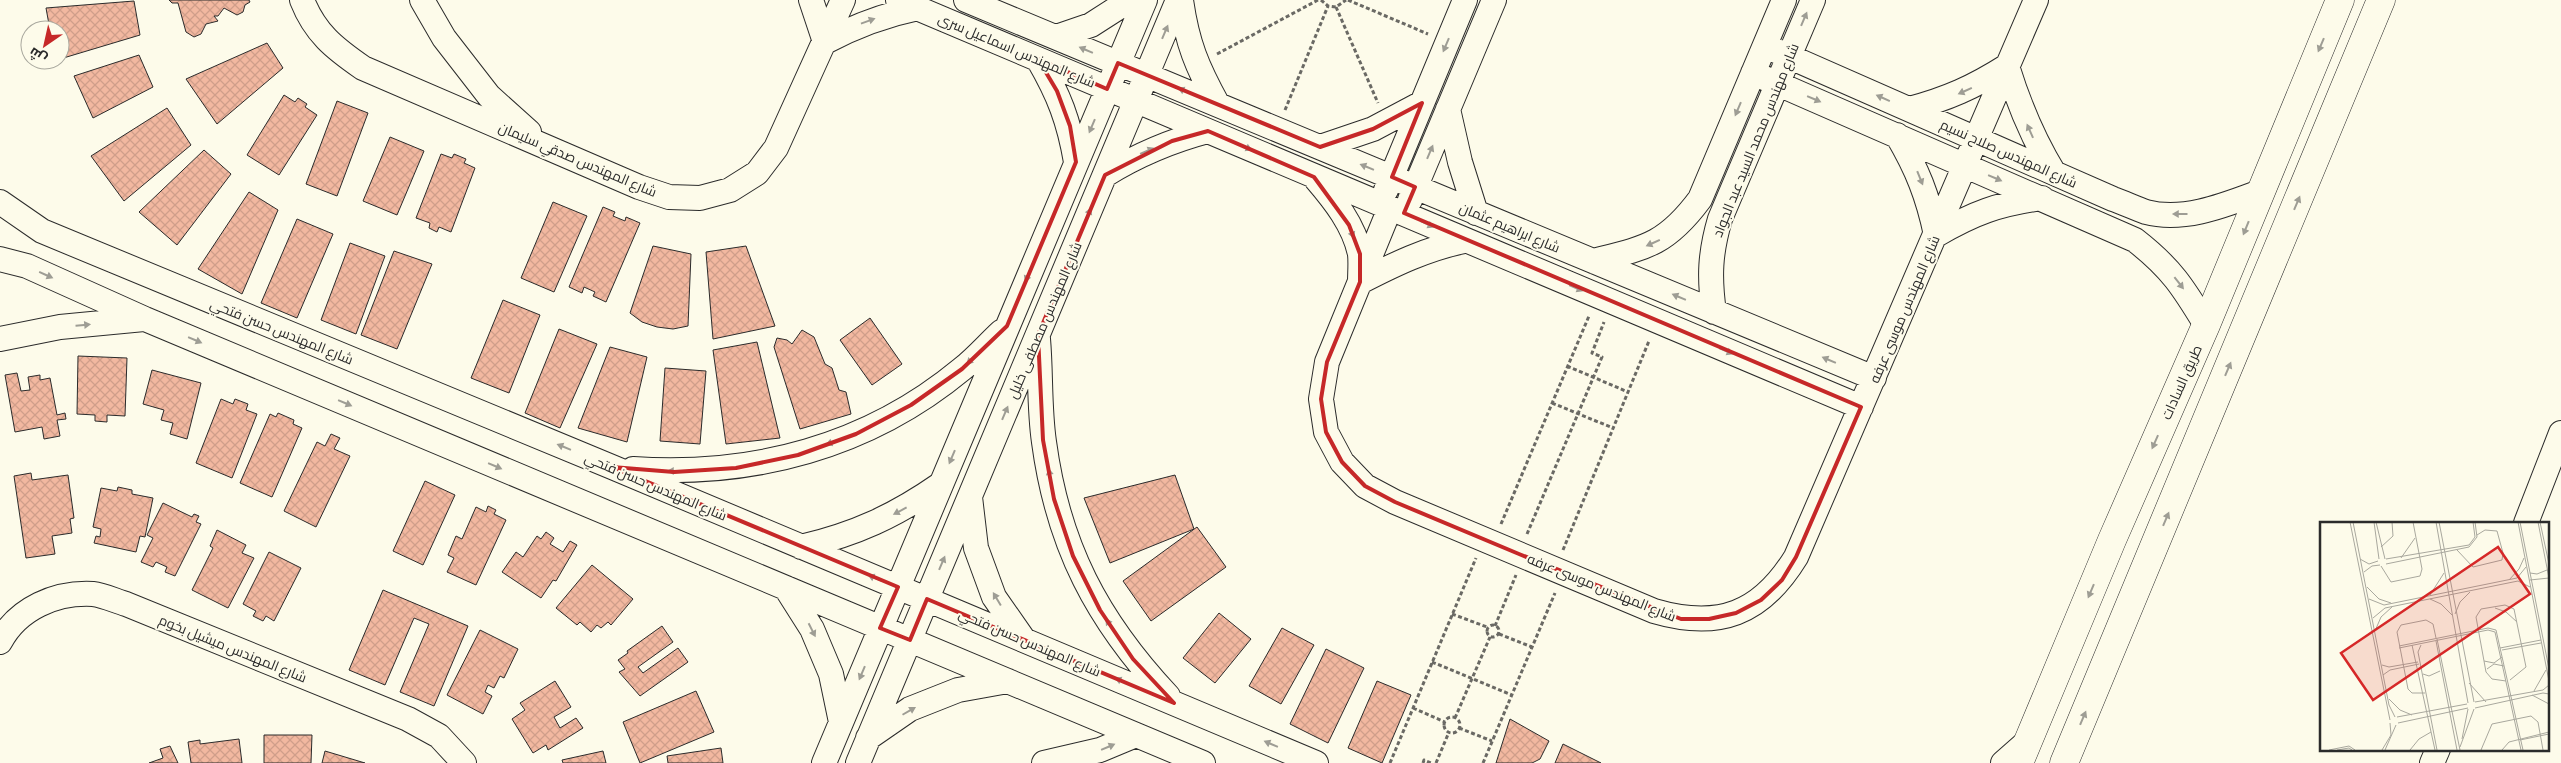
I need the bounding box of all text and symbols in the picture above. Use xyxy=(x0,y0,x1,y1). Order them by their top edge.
street label: شارع المهندس اسماعيل سرى xyxy=(935,9,1098,92)
one-way arrow xyxy=(1801,12,1809,27)
one-way arrow xyxy=(861,17,876,24)
north arrow xyxy=(20,20,70,70)
one-way arrow xyxy=(1161,25,1169,40)
one-way arrow xyxy=(1442,38,1450,53)
one-way arrow xyxy=(2317,38,2325,53)
street label: شارع مهندس محمد السيد عبد الجواد xyxy=(1708,41,1803,240)
text: ش xyxy=(25,43,50,68)
one-way arrow xyxy=(1078,45,1093,53)
one-way arrow xyxy=(1178,87,1192,95)
one-way arrow xyxy=(1958,87,1972,95)
one-way arrow xyxy=(1876,93,1890,101)
one-way arrow xyxy=(1807,96,1821,104)
one-way arrow xyxy=(1733,102,1741,116)
street label: شارع المهندس صلاح نسيم xyxy=(1937,115,2080,193)
street label: شارع المهندس صدقي سليمان xyxy=(495,118,660,204)
one-way arrow xyxy=(1087,119,1095,133)
one-way arrow xyxy=(2026,124,2034,138)
one-way arrow xyxy=(1238,144,1252,152)
one-way arrow xyxy=(1426,145,1434,159)
one-way arrow xyxy=(1140,146,1154,154)
one-way arrow xyxy=(1359,163,1374,171)
one-way arrow xyxy=(1916,171,1924,186)
one-way arrow xyxy=(1988,174,2002,182)
one-way arrow xyxy=(2293,195,2301,210)
street label: شارع ابراهيم عثمان xyxy=(1456,198,1563,258)
one-way arrow xyxy=(1085,208,1093,222)
one-way arrow xyxy=(2171,210,2187,218)
one-way arrow xyxy=(1420,220,1434,228)
one-way arrow xyxy=(2241,220,2249,235)
one-way arrow xyxy=(1347,224,1355,239)
street label: شارع المهندس موسى عرفه xyxy=(1865,233,1944,386)
street label: شارع المهندس مصطفى خليل xyxy=(1003,239,1086,401)
one-way arrow xyxy=(1646,239,1660,247)
one-way arrow xyxy=(1024,268,1032,282)
one-way arrow xyxy=(39,271,53,279)
one-way arrow xyxy=(2174,276,2185,289)
one-way arrow xyxy=(1569,285,1584,292)
one-way arrow xyxy=(1672,293,1686,301)
street label: شارع المهندس حسن فتحي xyxy=(206,294,356,371)
one-way arrow xyxy=(75,321,91,329)
one-way arrow xyxy=(188,336,202,344)
street label: طريق السادات xyxy=(2157,342,2206,422)
one-way arrow xyxy=(1719,347,1733,355)
one-way arrow xyxy=(966,353,978,365)
one-way arrow xyxy=(1822,355,1836,363)
one-way arrow xyxy=(2224,361,2232,376)
one-way arrow xyxy=(338,399,352,407)
one-way arrow xyxy=(1001,405,1009,420)
one-way arrow xyxy=(2150,435,2158,449)
one-way arrow xyxy=(826,439,841,446)
one-way arrow xyxy=(557,443,571,451)
street label: شارع المهندس حسن فتحي xyxy=(581,448,730,527)
one-way arrow xyxy=(948,450,956,465)
one-way arrow xyxy=(488,462,502,470)
one-way arrow xyxy=(666,467,682,475)
one-way arrow xyxy=(1045,467,1053,483)
one-way arrow xyxy=(893,507,908,515)
one-way arrow xyxy=(2162,512,2170,527)
inset map xyxy=(2320,522,2548,750)
street label: شارع المهندس موسى عرفه xyxy=(1525,549,1679,626)
one-way arrow xyxy=(939,556,947,570)
one-way arrow xyxy=(868,573,882,581)
one-way arrow xyxy=(2086,584,2094,598)
one-way arrow xyxy=(992,593,1001,606)
street label: شارع المهندس حسن فتحي xyxy=(955,604,1104,683)
street label: شارع المهندس ميشيل بخوم xyxy=(156,611,309,687)
one-way arrow xyxy=(1105,618,1115,632)
one-way arrow xyxy=(808,622,816,637)
one-way arrow xyxy=(857,665,865,680)
one-way arrow xyxy=(1115,676,1129,684)
one-way arrow xyxy=(902,706,915,715)
one-way arrow xyxy=(2079,710,2087,725)
one-way arrow xyxy=(1264,740,1279,747)
one-way arrow xyxy=(1101,742,1115,750)

